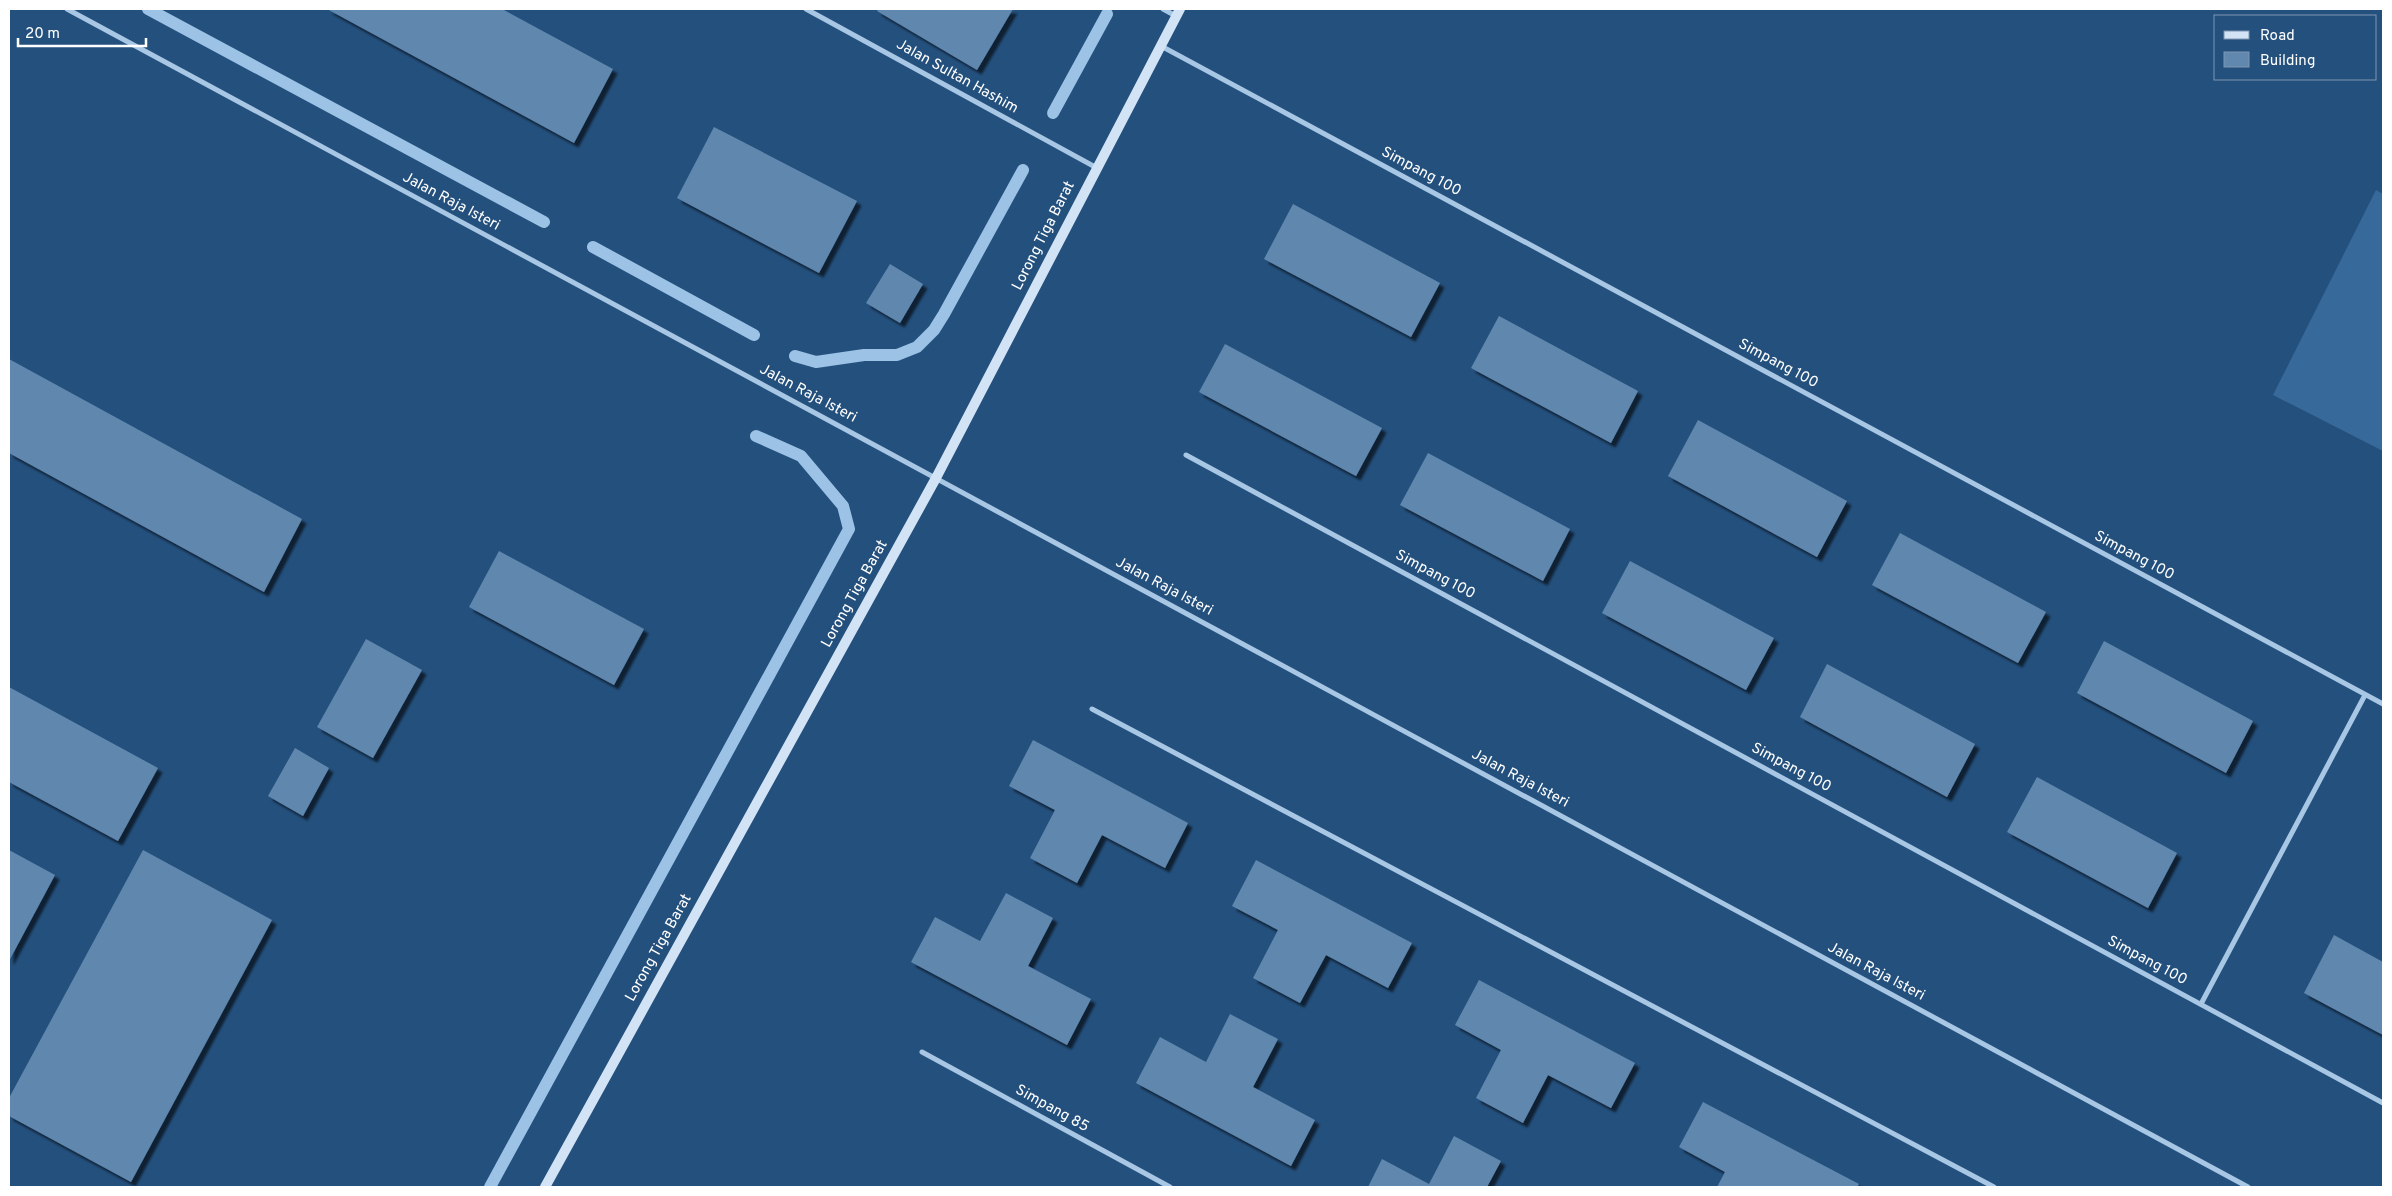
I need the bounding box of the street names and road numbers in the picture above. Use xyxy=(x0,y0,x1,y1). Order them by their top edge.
street label: Jalan Sultan Hashim xyxy=(893,35,1021,119)
street label: Simpang 100 xyxy=(1378,143,1464,201)
street label: Jalan Raja Isteri xyxy=(399,168,503,236)
street label: Lorong Tiga Barat xyxy=(1008,178,1080,294)
street label: Simpang 100 xyxy=(1735,335,1821,393)
street label: Jalan Raja Isteri xyxy=(756,360,860,428)
street label: Simpang 100 xyxy=(2091,527,2177,585)
street label: Lorong Tiga Barat xyxy=(818,537,892,651)
street label: Simpang 100 xyxy=(1392,546,1478,604)
street label: Jalan Raja Isteri xyxy=(1112,553,1216,621)
street label: Simpang 100 xyxy=(1748,739,1834,797)
street label: Jalan Raja Isteri xyxy=(1468,745,1572,813)
street label: Lorong Tiga Barat xyxy=(622,891,696,1005)
street label: Simpang 100 xyxy=(2104,932,2190,990)
street label: Jalan Raja Isteri xyxy=(1824,938,1928,1006)
street label: Simpang 85 xyxy=(1012,1081,1092,1137)

